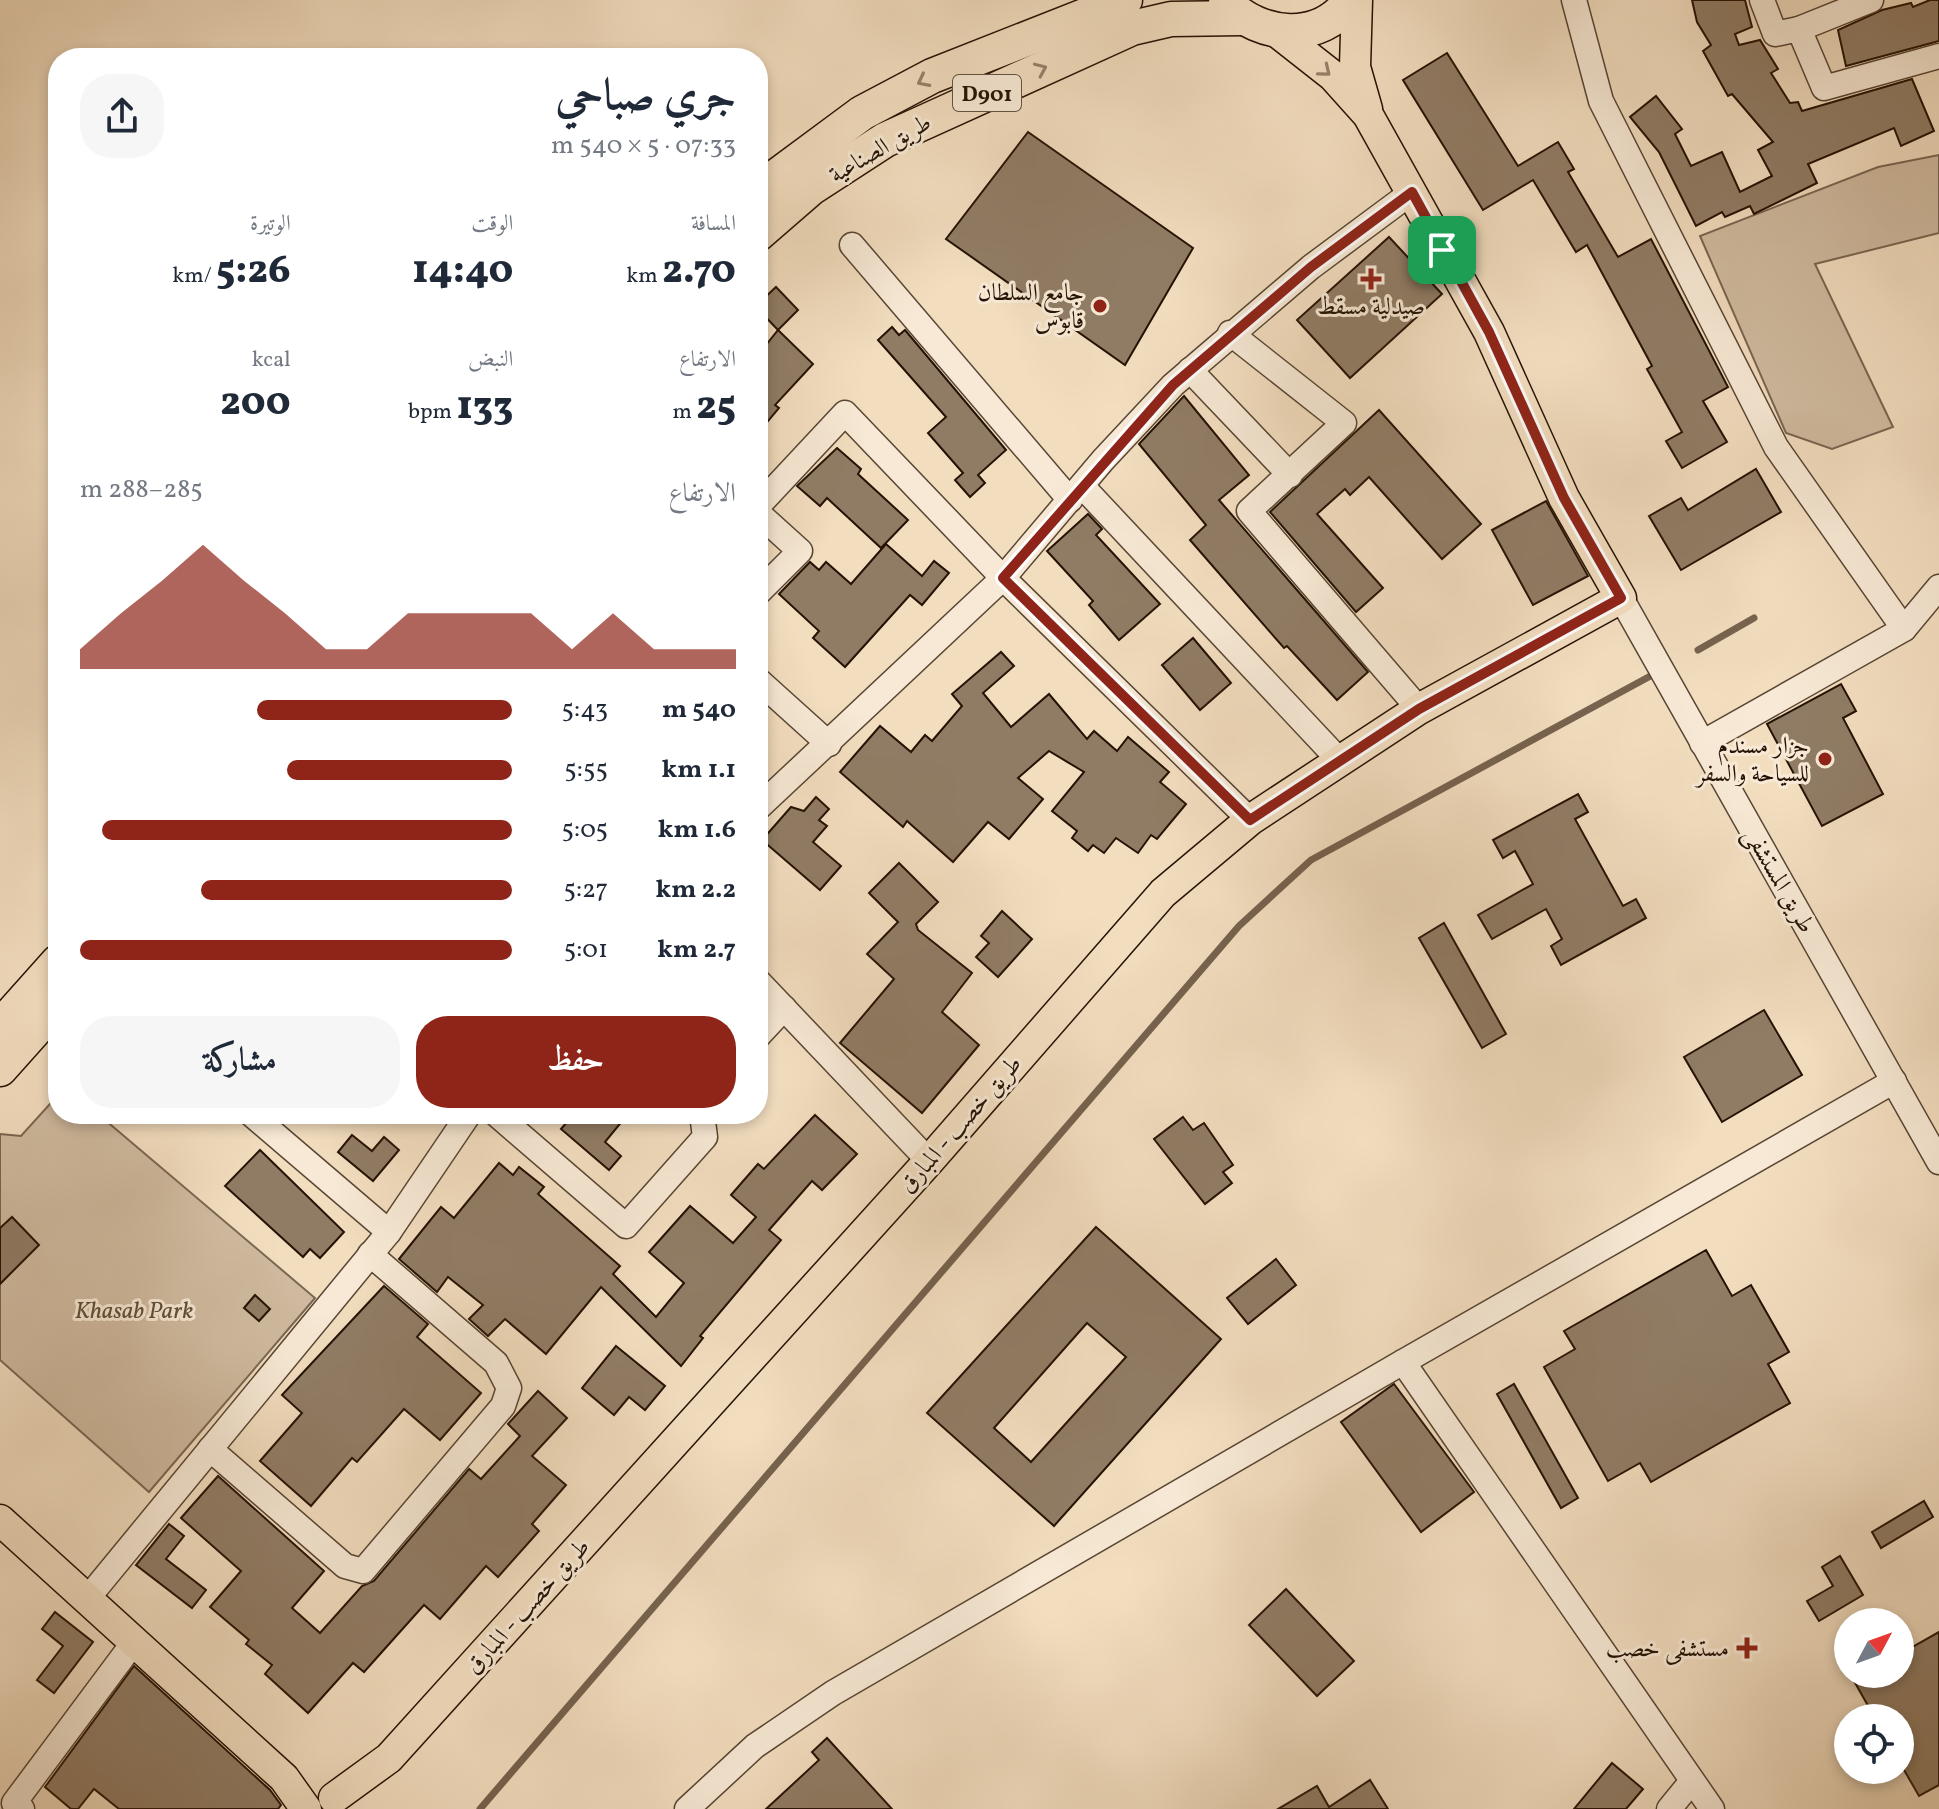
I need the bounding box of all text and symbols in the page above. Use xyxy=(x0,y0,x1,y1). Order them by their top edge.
one-way arrow xyxy=(1316,61,1330,76)
one-way arrow xyxy=(1033,62,1047,78)
text: جري صباحي xyxy=(555,67,736,128)
one-way arrow xyxy=(917,71,931,87)
button: share xyxy=(80,74,164,158)
road number: D901 xyxy=(953,75,1021,111)
street label: طريق الصناعية xyxy=(823,107,939,193)
text: 07:33 · 5 × 540 m xyxy=(551,128,736,164)
text: الوتيرة xyxy=(250,209,291,240)
text: الوقت xyxy=(471,209,513,240)
text: المسافة xyxy=(691,209,736,240)
pin xyxy=(1408,216,1476,284)
icon: arrive xyxy=(1420,228,1464,272)
text: 5:26 xyxy=(216,244,291,300)
text: 14:40 xyxy=(412,244,513,300)
text: 2.70 xyxy=(662,244,736,300)
text: /km xyxy=(172,261,216,292)
text: km xyxy=(626,261,662,292)
marker: صيدلية مسقط xyxy=(1362,270,1380,288)
place label: جامع السلطان قابوس xyxy=(978,277,1084,339)
place label: صيدلية مسقط xyxy=(1317,291,1425,325)
marker: جامع السلطان قابوس xyxy=(1091,297,1109,315)
text: kcal xyxy=(252,345,291,376)
text: النبض xyxy=(468,345,513,376)
text: الارتفاع xyxy=(679,345,736,376)
text: 200 xyxy=(220,376,291,432)
text: 133 xyxy=(456,380,513,436)
text: 25 xyxy=(696,380,736,436)
text: bpm xyxy=(408,397,456,428)
text: m xyxy=(672,397,696,428)
text: 285–288 m xyxy=(80,472,203,508)
text: الارتفاع xyxy=(669,476,736,512)
text: 5:43 xyxy=(562,692,608,728)
text: 540 m xyxy=(662,692,736,728)
place label: جزار مسندم للسياحة والسفر xyxy=(1694,730,1809,792)
marker: جزار مسندم للسياحة والسفر xyxy=(1816,750,1834,768)
text: 5:55 xyxy=(564,752,608,788)
text: 1.1 km xyxy=(662,752,736,788)
text: 5:05 xyxy=(561,812,608,848)
text: 1.6 km xyxy=(658,812,736,848)
street label: طريق المستشفى xyxy=(1734,822,1822,940)
text: 5:27 xyxy=(563,872,608,908)
text: 2.2 km xyxy=(655,872,736,908)
text: 5:01 xyxy=(564,932,608,968)
text: 2.7 km xyxy=(657,932,736,968)
button: مشاركة xyxy=(80,1016,400,1108)
button: حفظ xyxy=(416,1016,736,1108)
street label: طريق خصب - المبارق xyxy=(892,1049,1031,1202)
park label: Khasab Park xyxy=(75,1295,193,1329)
street label: طريق خصب - المبارق xyxy=(458,1532,599,1683)
north arrow xyxy=(1834,1608,1914,1688)
map controls xyxy=(1834,1608,1914,1784)
place label: مستشفى خصب xyxy=(1606,1633,1729,1667)
marker: مستشفى خصب xyxy=(1736,1637,1758,1659)
button: locate xyxy=(1834,1704,1914,1784)

